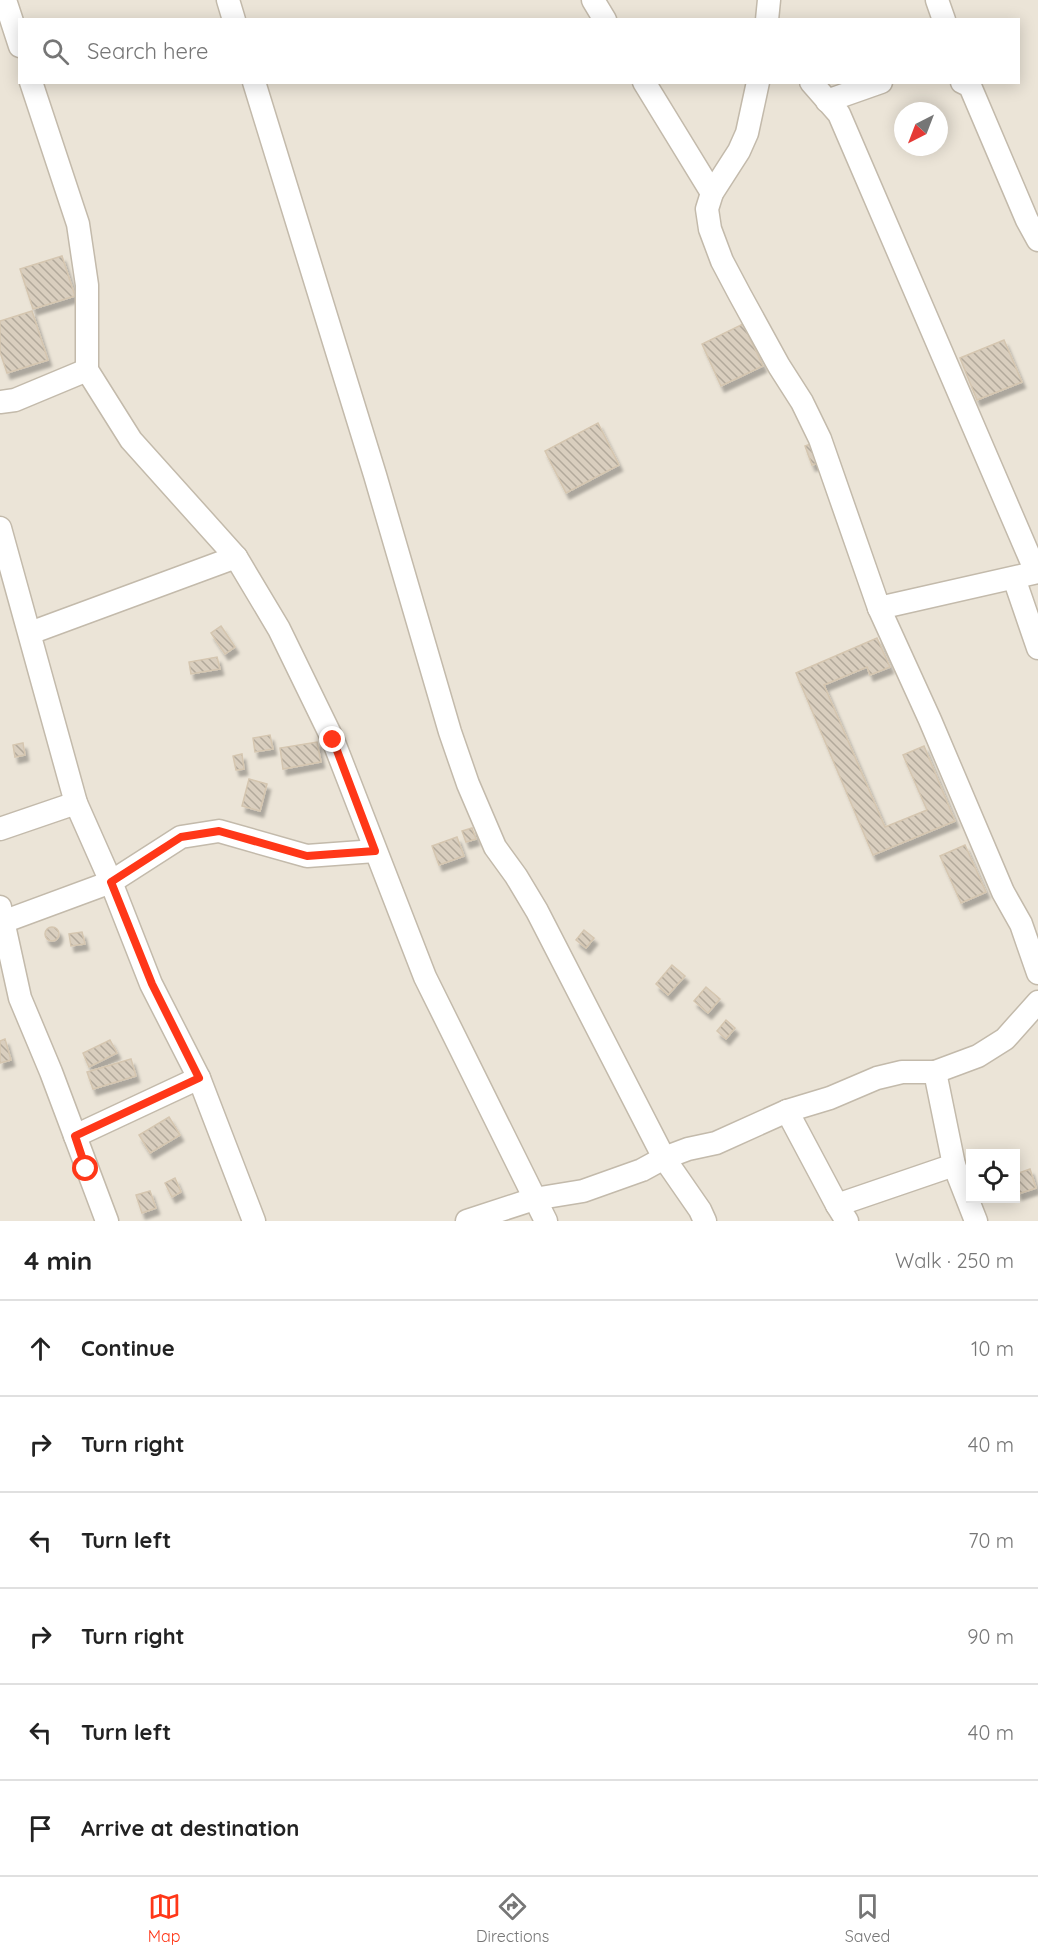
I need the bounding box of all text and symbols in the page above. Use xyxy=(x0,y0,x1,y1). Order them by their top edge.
search box xyxy=(18,18,1020,84)
icon: search xyxy=(39,35,72,68)
text: Search here xyxy=(87,37,208,65)
north arrow xyxy=(894,102,948,156)
route end xyxy=(319,726,345,752)
map controls xyxy=(966,1149,1020,1203)
button: locate xyxy=(966,1149,1020,1203)
route start xyxy=(72,1155,98,1181)
text: 4 min xyxy=(24,1244,92,1277)
text: Walk · 250 m xyxy=(895,1248,1014,1273)
icon: ahead xyxy=(24,1332,57,1365)
text: Continue xyxy=(81,1334,175,1362)
text: 10 m xyxy=(971,1336,1014,1361)
icon: right xyxy=(24,1428,57,1461)
text: Turn right xyxy=(81,1430,185,1458)
text: 40 m xyxy=(968,1432,1014,1457)
icon: left xyxy=(24,1524,57,1557)
text: Turn left xyxy=(81,1526,171,1554)
text: 70 m xyxy=(968,1528,1014,1553)
icon: right xyxy=(24,1620,57,1653)
text: Turn right xyxy=(81,1622,185,1650)
text: 90 m xyxy=(967,1624,1014,1649)
icon: left xyxy=(24,1716,57,1749)
text: Turn left xyxy=(81,1718,171,1746)
text: 40 m xyxy=(968,1720,1014,1745)
icon: arrive xyxy=(24,1812,57,1845)
text: Arrive at destination xyxy=(81,1814,299,1842)
tab: Map xyxy=(148,1890,181,1946)
tab: Directions xyxy=(476,1890,549,1946)
tab: Saved xyxy=(845,1890,890,1946)

